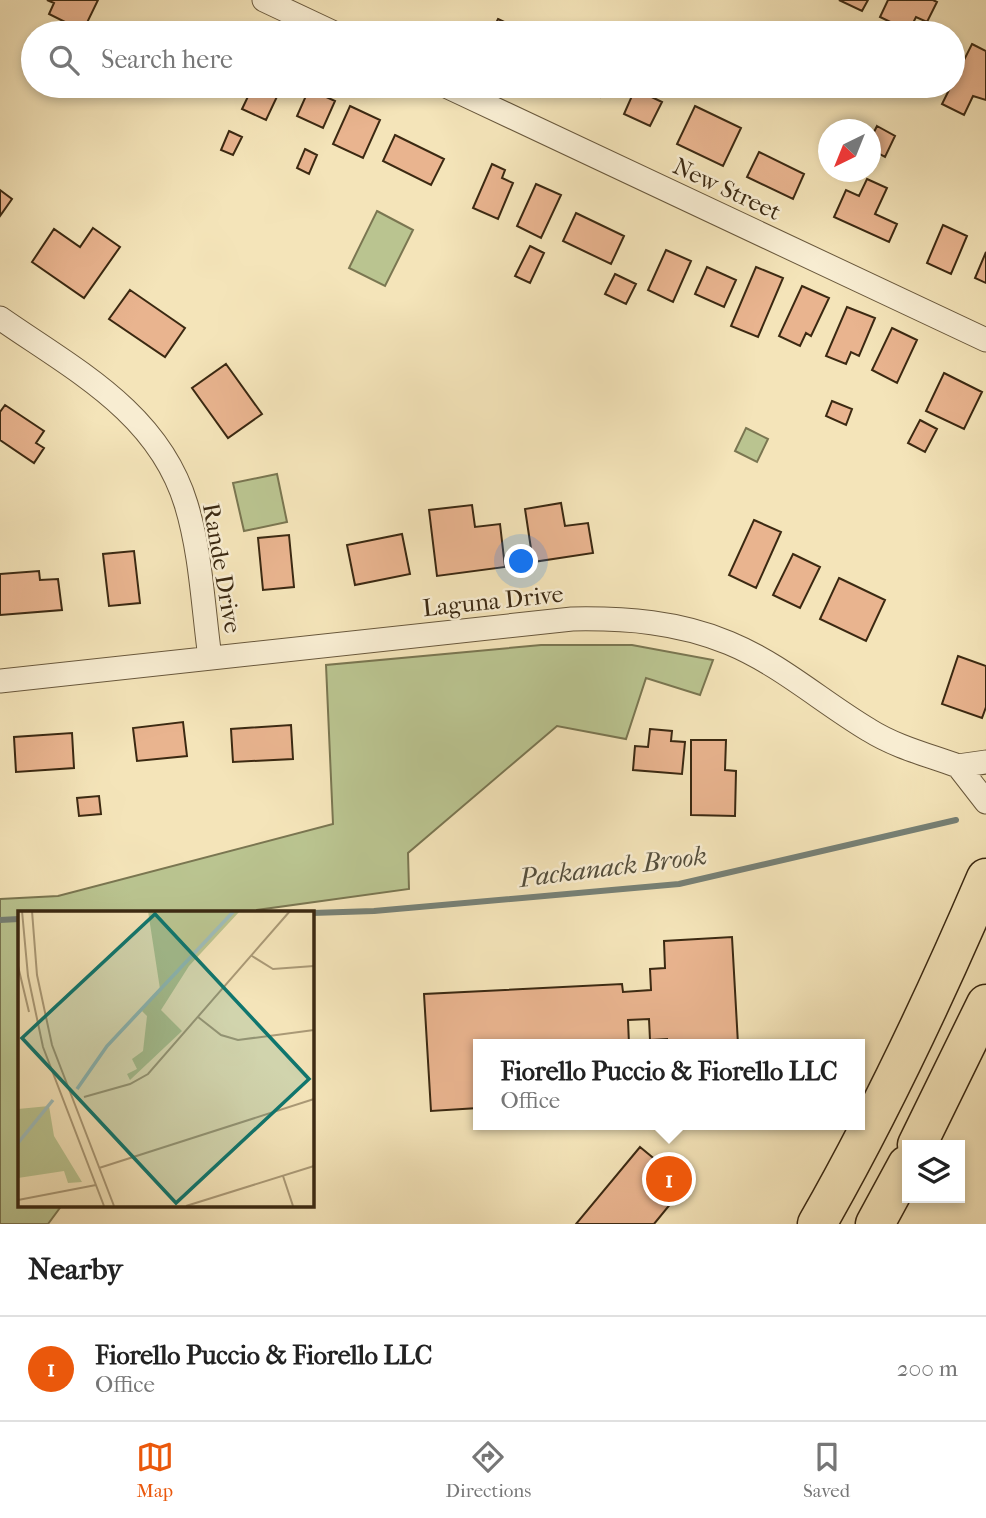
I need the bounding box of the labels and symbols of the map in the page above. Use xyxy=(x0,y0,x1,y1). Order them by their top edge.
north arrow xyxy=(818,119,881,182)
street label: New Street xyxy=(669,152,786,226)
street label: Rande Drive xyxy=(197,501,247,635)
your location xyxy=(504,544,538,578)
street label: Laguna Drive xyxy=(421,580,565,622)
water label: Packanack Brook xyxy=(516,840,709,894)
inset map xyxy=(18,911,313,1206)
pin: 1 xyxy=(646,1153,692,1205)

